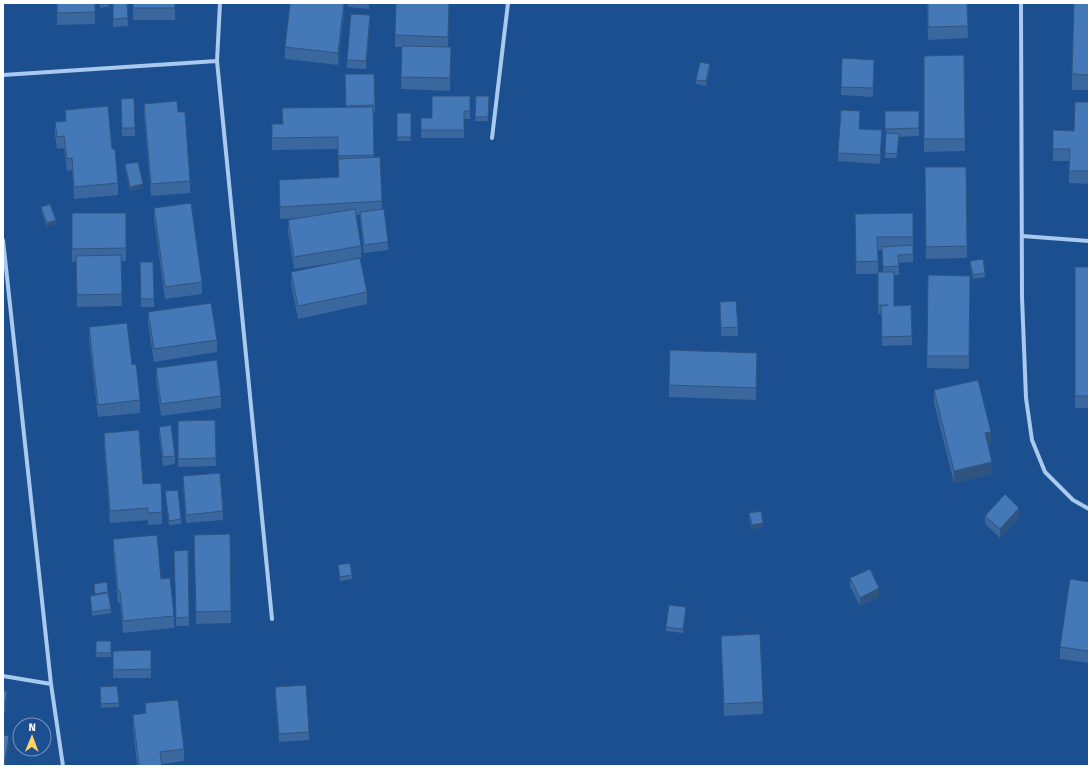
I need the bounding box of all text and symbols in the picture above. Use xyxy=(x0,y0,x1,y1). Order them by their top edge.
north arrow xyxy=(12,717,52,757)
text: N xyxy=(28,721,36,734)

